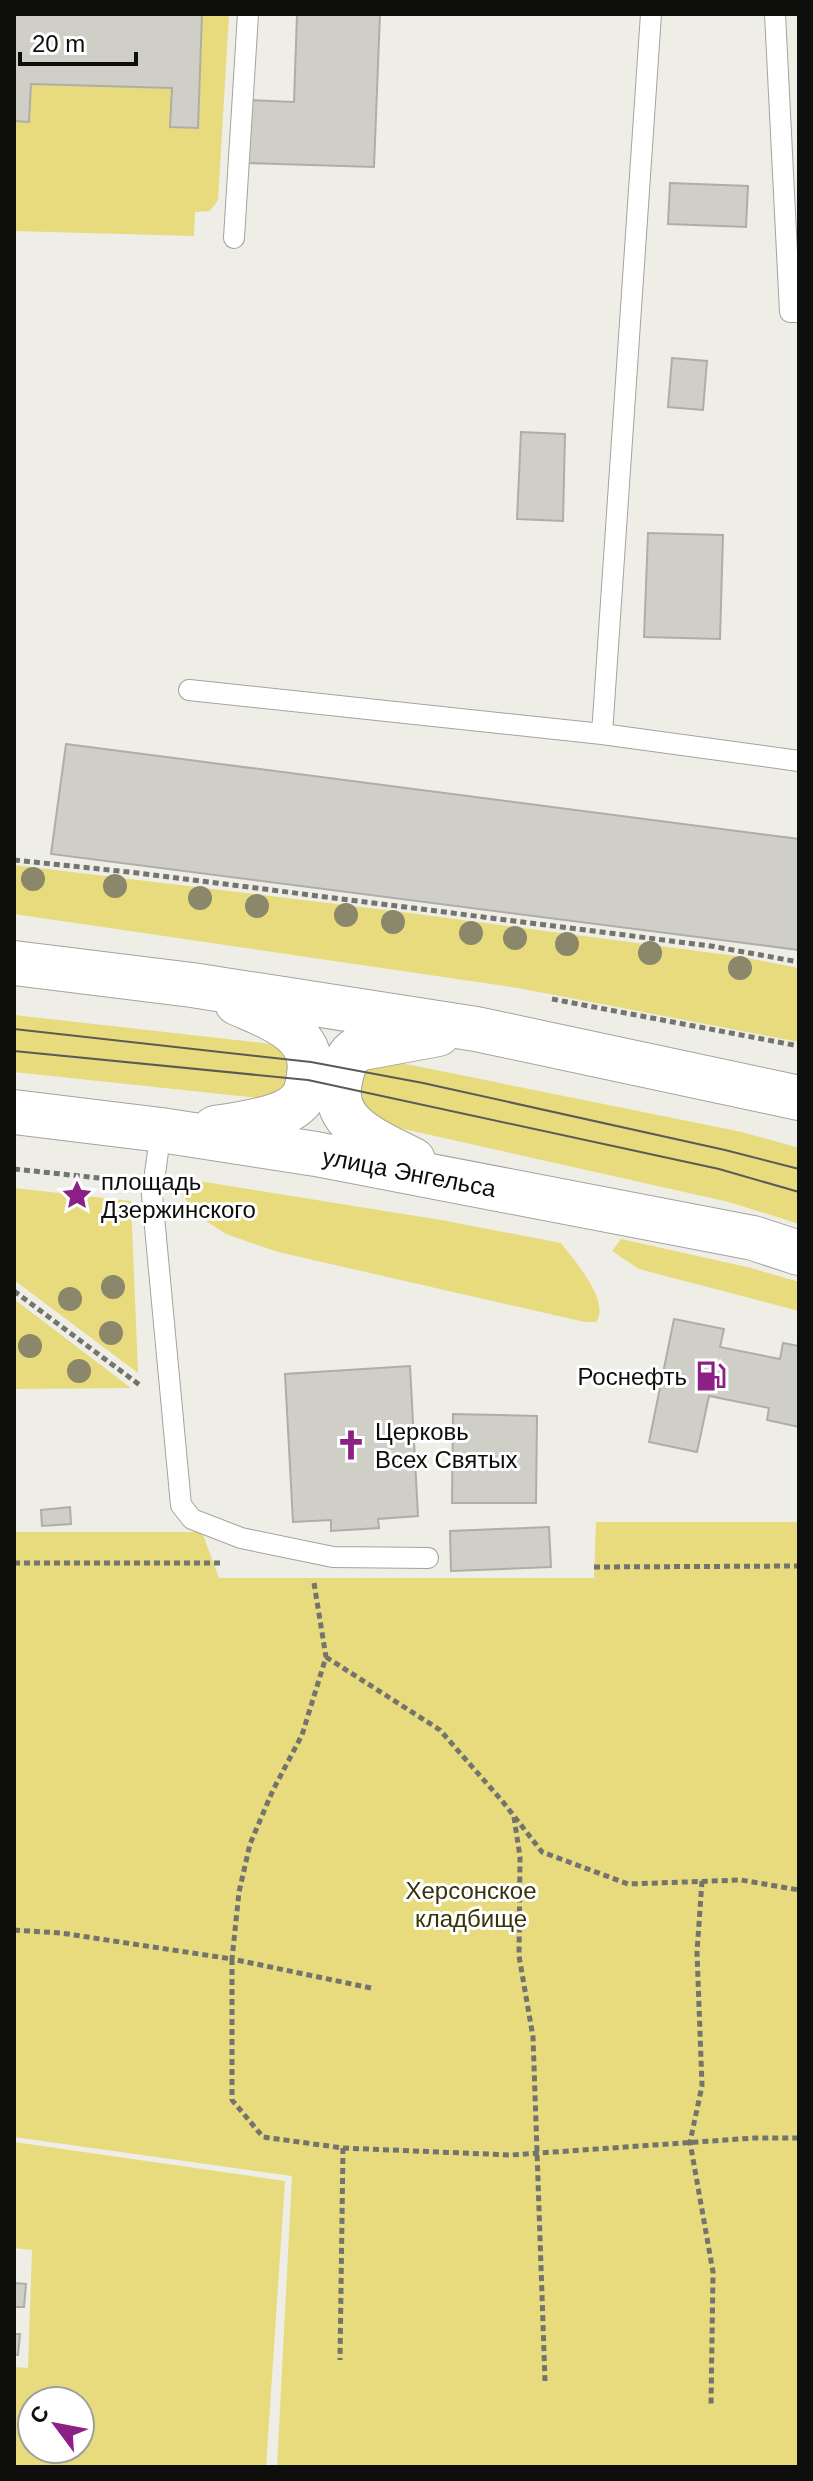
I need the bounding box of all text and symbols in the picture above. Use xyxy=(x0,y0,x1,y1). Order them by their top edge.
scale bar xyxy=(20,16,136,66)
text: 20 m xyxy=(32,30,85,57)
street label: улица Энгельса xyxy=(320,1142,499,1202)
place label: площадь Дзержинского xyxy=(101,1168,256,1223)
place icon: площадь Дзержинского xyxy=(60,1178,94,1212)
fuel station icon: Роснефть xyxy=(694,1359,728,1393)
place label: Роснефть xyxy=(577,1363,687,1390)
place label: Церковь Всех Святых xyxy=(375,1418,518,1473)
church icon: Церковь Всех Святых xyxy=(334,1428,368,1462)
park label: Херсонское кладбище xyxy=(405,1877,537,1932)
north arrow xyxy=(16,2385,96,2465)
text: С xyxy=(25,2401,54,2428)

